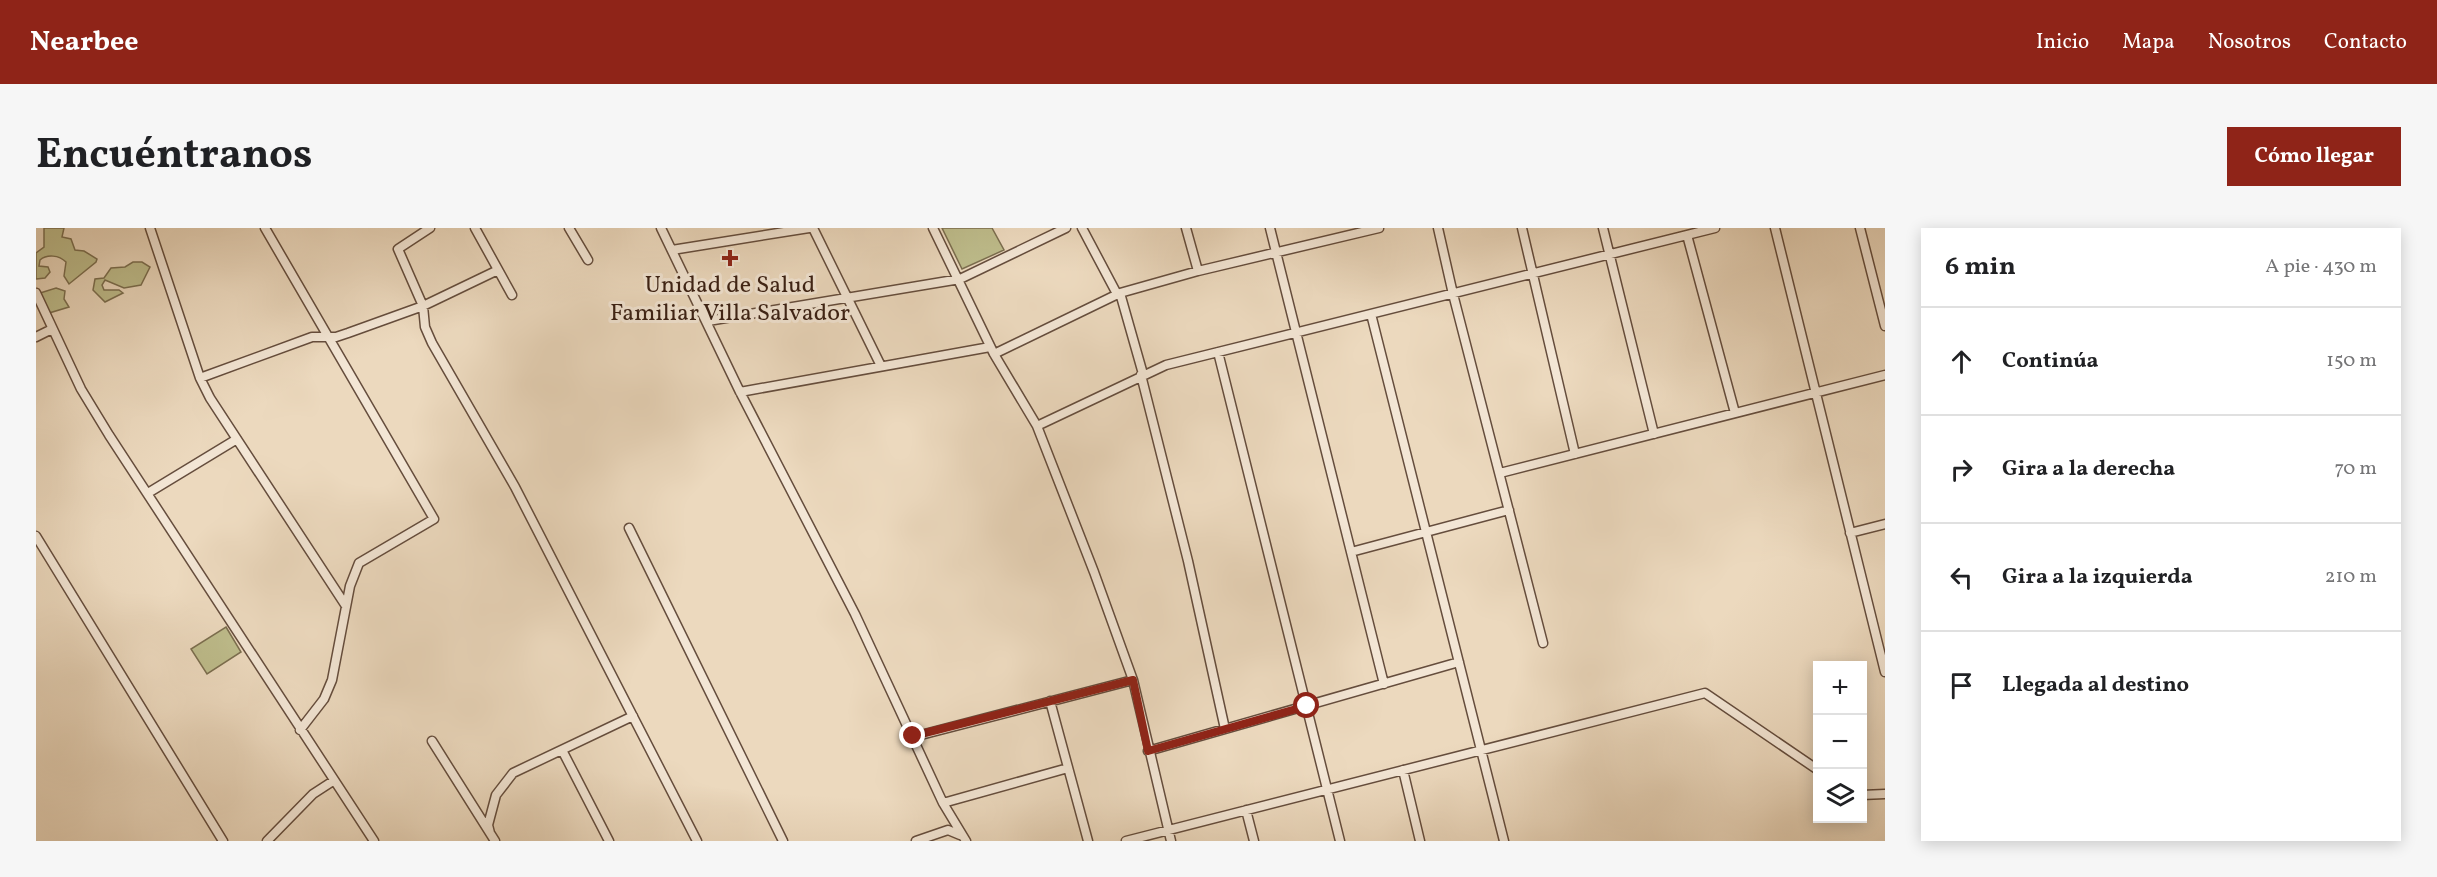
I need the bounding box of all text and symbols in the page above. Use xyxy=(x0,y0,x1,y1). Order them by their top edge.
text: Nearbee xyxy=(30,23,139,62)
text: Inicio xyxy=(2036,28,2089,57)
text: Mapa xyxy=(2122,28,2175,57)
text: Nosotros xyxy=(2208,28,2291,57)
text: Contacto xyxy=(2324,28,2407,57)
text: Encuéntranos xyxy=(36,127,312,186)
button: Cómo llegar xyxy=(2227,127,2401,186)
marker: Unidad de Salud Familiar Villa Salvador xyxy=(721,249,739,267)
text: 6 min xyxy=(1945,249,2016,285)
text: A pie · 430 m xyxy=(2265,253,2377,281)
place label: Unidad de Salud Familiar Villa Salvador xyxy=(610,269,850,331)
icon: ahead xyxy=(1945,345,1978,378)
text: Continúa xyxy=(2002,346,2099,377)
text: 150 m xyxy=(2326,347,2377,375)
icon: right xyxy=(1945,453,1978,486)
text: Gira a la derecha xyxy=(2002,454,2175,485)
text: 70 m xyxy=(2334,455,2377,483)
icon: left xyxy=(1945,561,1978,594)
text: Gira a la izquierda xyxy=(2002,562,2193,593)
text: 210 m xyxy=(2325,563,2377,591)
map controls xyxy=(1813,661,1867,823)
button: + xyxy=(1813,661,1867,715)
icon: arrive xyxy=(1945,669,1978,702)
text: Llegada al destino xyxy=(2002,670,2189,701)
route start xyxy=(1293,692,1319,718)
button: − xyxy=(1813,715,1867,769)
route end xyxy=(899,722,925,748)
button: layers xyxy=(1813,769,1867,823)

